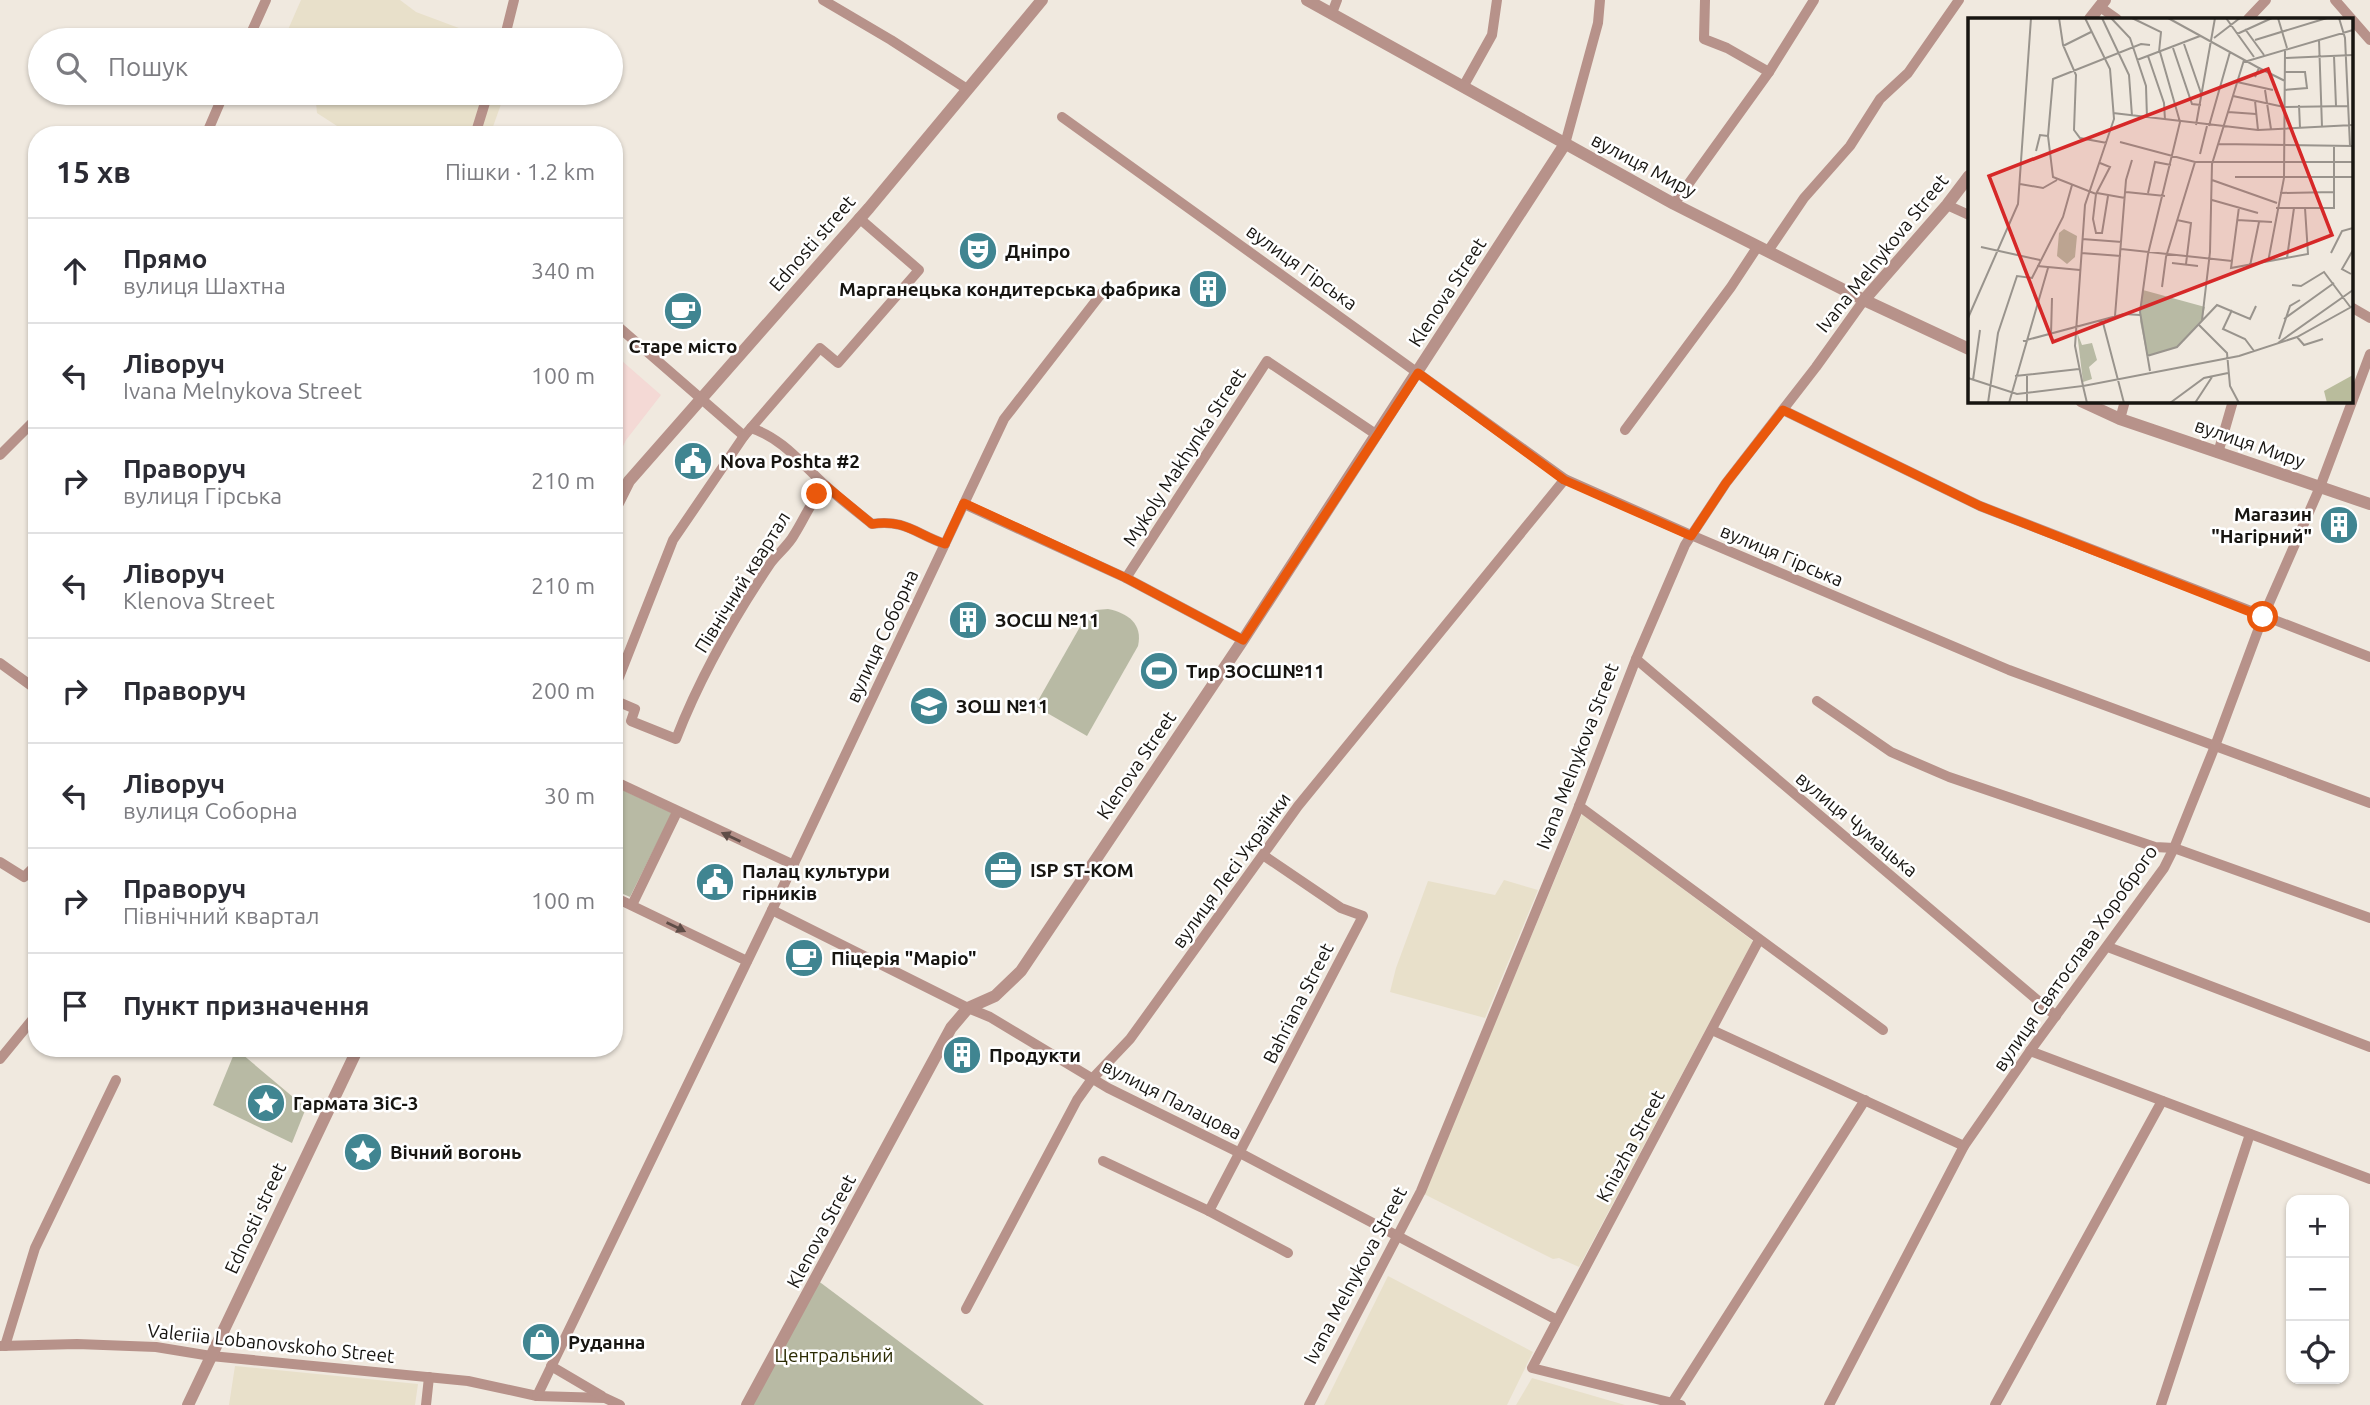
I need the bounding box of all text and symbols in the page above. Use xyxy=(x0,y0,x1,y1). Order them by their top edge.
inset map xyxy=(1968,18,2352,402)
search box xyxy=(28,28,623,105)
icon: search xyxy=(52,48,90,86)
text: Пошук xyxy=(108,52,188,81)
street label: вулиця Миру xyxy=(1588,128,1700,202)
text: 15 хв xyxy=(56,155,131,189)
text: Пішки · 1.2 km xyxy=(445,159,595,184)
street label: Ivana Melnykova Street xyxy=(1811,169,1953,337)
street label: Ednosti street xyxy=(764,190,860,295)
street label: вулиця Гірська xyxy=(1242,219,1362,315)
theatre icon: Дніпро xyxy=(957,230,999,272)
street label: Klenova Street xyxy=(1404,233,1491,351)
place label: Дніпро xyxy=(1005,240,1071,262)
text: Прямо xyxy=(123,244,207,273)
icon: ahead xyxy=(56,252,94,290)
text: 340 m xyxy=(531,258,595,283)
building icon: Марганецька кондитерська фабрика xyxy=(1187,268,1229,310)
text: вулиця Шахтна xyxy=(123,273,286,298)
place label: Марганецька кондитерська фабрика xyxy=(839,278,1181,300)
cafe icon: Старе місто xyxy=(662,290,704,332)
place label: Старе місто xyxy=(629,335,737,357)
text: Ліворуч xyxy=(123,349,225,378)
icon: left xyxy=(56,357,94,395)
text: 100 m xyxy=(531,363,595,388)
street label: Mykoly Makhynka Street xyxy=(1118,363,1250,550)
text: Ivana Melnykova Street xyxy=(123,378,362,403)
street label: вулиця Миру xyxy=(2192,414,2308,472)
public building icon: Nova Poshta #2 xyxy=(672,440,714,482)
place label: Nova Poshta #2 xyxy=(720,450,860,472)
text: Праворуч xyxy=(123,454,246,483)
icon: right xyxy=(56,462,94,500)
text: 210 m xyxy=(531,468,595,493)
route end xyxy=(801,478,832,509)
text: вулиця Гірська xyxy=(123,483,282,508)
place label: Магазин "Нагірний" xyxy=(2211,503,2312,547)
building icon: Магазин "Нагірний" xyxy=(2318,504,2360,546)
street label: Північний квартал xyxy=(690,507,794,657)
street label: вулиця Гірська xyxy=(1717,519,1847,591)
text: Ліворуч xyxy=(123,559,225,588)
street label: вулиця Соборна xyxy=(842,566,922,706)
icon: left xyxy=(56,567,94,605)
text: 210 m xyxy=(531,573,595,598)
text: Klenova Street xyxy=(123,588,275,613)
building icon: ЗОСШ №11 xyxy=(947,599,989,641)
route start xyxy=(2247,601,2278,632)
place label: ЗОСШ №11 xyxy=(995,609,1100,631)
sports icon: Тир ЗОСШ№11 xyxy=(1138,650,1180,692)
street label: Ivana Melnykova Street xyxy=(1531,659,1623,852)
place label: Тир ЗОСШ№11 xyxy=(1186,660,1325,682)
icon: right xyxy=(56,672,94,710)
text: Праворуч xyxy=(123,676,246,705)
text: 200 m xyxy=(531,678,595,703)
school or university icon: ЗОШ №11 xyxy=(908,685,950,727)
place label: ЗОШ №11 xyxy=(956,695,1049,717)
street label: Klenova Street xyxy=(1092,706,1180,823)
street label: вулиця Чумацька xyxy=(1792,767,1922,881)
text: Ліворуч xyxy=(123,769,225,798)
icon: left xyxy=(56,777,94,815)
text: 30 m xyxy=(544,783,595,808)
street label: вулиця Лесі Українки xyxy=(1167,788,1295,952)
text: вулиця Соборна xyxy=(123,798,298,823)
one-way arrow xyxy=(721,831,742,842)
street label: вулиця Святослава Хороброго xyxy=(1988,841,2162,1075)
office icon: ISP ST-KOM xyxy=(982,849,1024,891)
place label: ISP ST-KOM xyxy=(1030,859,1134,881)
place label: Палац культури гірників xyxy=(742,860,890,904)
public building icon: Палац культури гірників xyxy=(694,861,736,903)
text: Праворуч xyxy=(123,874,246,903)
icon: right xyxy=(56,882,94,920)
text: 100 m xyxy=(531,888,595,913)
text: Північний квартал xyxy=(123,903,319,928)
one-way arrow xyxy=(666,921,686,932)
cafe icon: Піцерія "Маріо" xyxy=(783,937,825,979)
street label: Bahriana Street xyxy=(1258,939,1338,1067)
place label: Піцерія "Маріо" xyxy=(831,947,977,969)
icon: arrive xyxy=(56,987,94,1025)
text: Пункт призначення xyxy=(123,991,369,1020)
building icon: Продукти xyxy=(941,1034,983,1076)
place label: Продукти xyxy=(989,1044,1081,1066)
street label: вулиця Палацова xyxy=(1099,1054,1245,1144)
place icon: Гармата ЗіС-3 xyxy=(245,1082,287,1124)
street label: Kniazha Street xyxy=(1591,1086,1669,1206)
place label: Гармата ЗіС-3 xyxy=(293,1092,419,1114)
place icon: Вічний вогонь xyxy=(342,1131,384,1173)
place label: Вічний вогонь xyxy=(390,1141,522,1163)
street label: Ednosti street xyxy=(220,1159,290,1277)
street label: Klenova Street xyxy=(782,1170,860,1292)
street label: Ivana Melnykova Street xyxy=(1299,1182,1411,1367)
map controls xyxy=(2286,1195,2349,1384)
button: + xyxy=(2286,1195,2349,1258)
button: − xyxy=(2286,1258,2349,1321)
street label: Valeriia Lobanovskoho Street xyxy=(146,1319,396,1367)
shop icon: Руданна xyxy=(520,1321,562,1363)
button: locate xyxy=(2286,1321,2349,1384)
place label: Руданна xyxy=(568,1331,645,1353)
park label: Центральний xyxy=(775,1344,893,1366)

